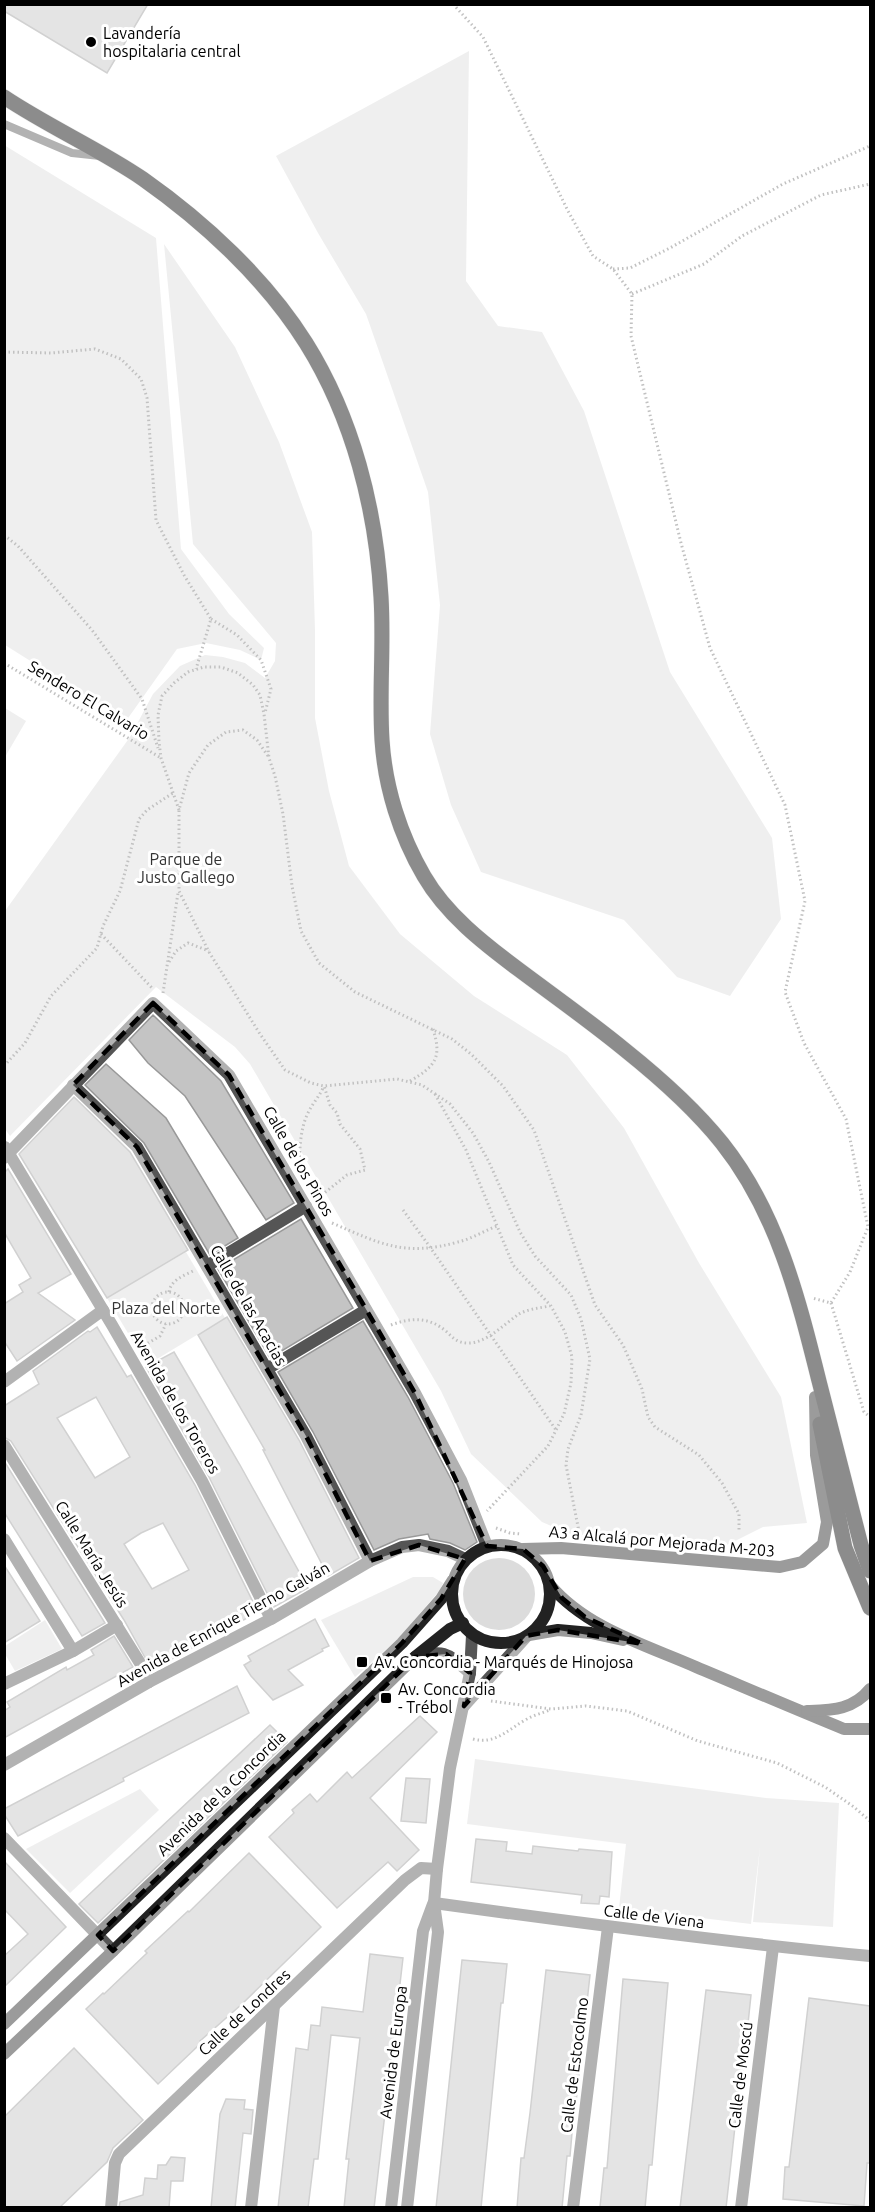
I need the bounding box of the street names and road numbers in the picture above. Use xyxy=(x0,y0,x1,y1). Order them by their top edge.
street label: Sendero El Calvario xyxy=(25,657,153,743)
street label: Calle de los Pinos xyxy=(260,1103,338,1219)
street label: Calle de las Acacias xyxy=(207,1241,291,1369)
street label: Avenida de los Toreros xyxy=(128,1327,224,1477)
street label: Calle María Jesús xyxy=(52,1497,132,1611)
street label: A3 a Alcalá por Mejorada M-203 xyxy=(548,1522,776,1560)
street label: Avenida de Enrique Tierno Galván xyxy=(114,1558,332,1690)
street label: Avenida de la Concordia xyxy=(153,1727,289,1859)
street label: Calle de Viena xyxy=(603,1901,705,1931)
street label: Calle de Londres xyxy=(194,1965,294,2059)
street label: Avenida de Europa xyxy=(376,1984,410,2120)
street label: Calle de Estocolmo xyxy=(557,1996,591,2134)
street label: Calle de Moscú xyxy=(725,2021,755,2129)

